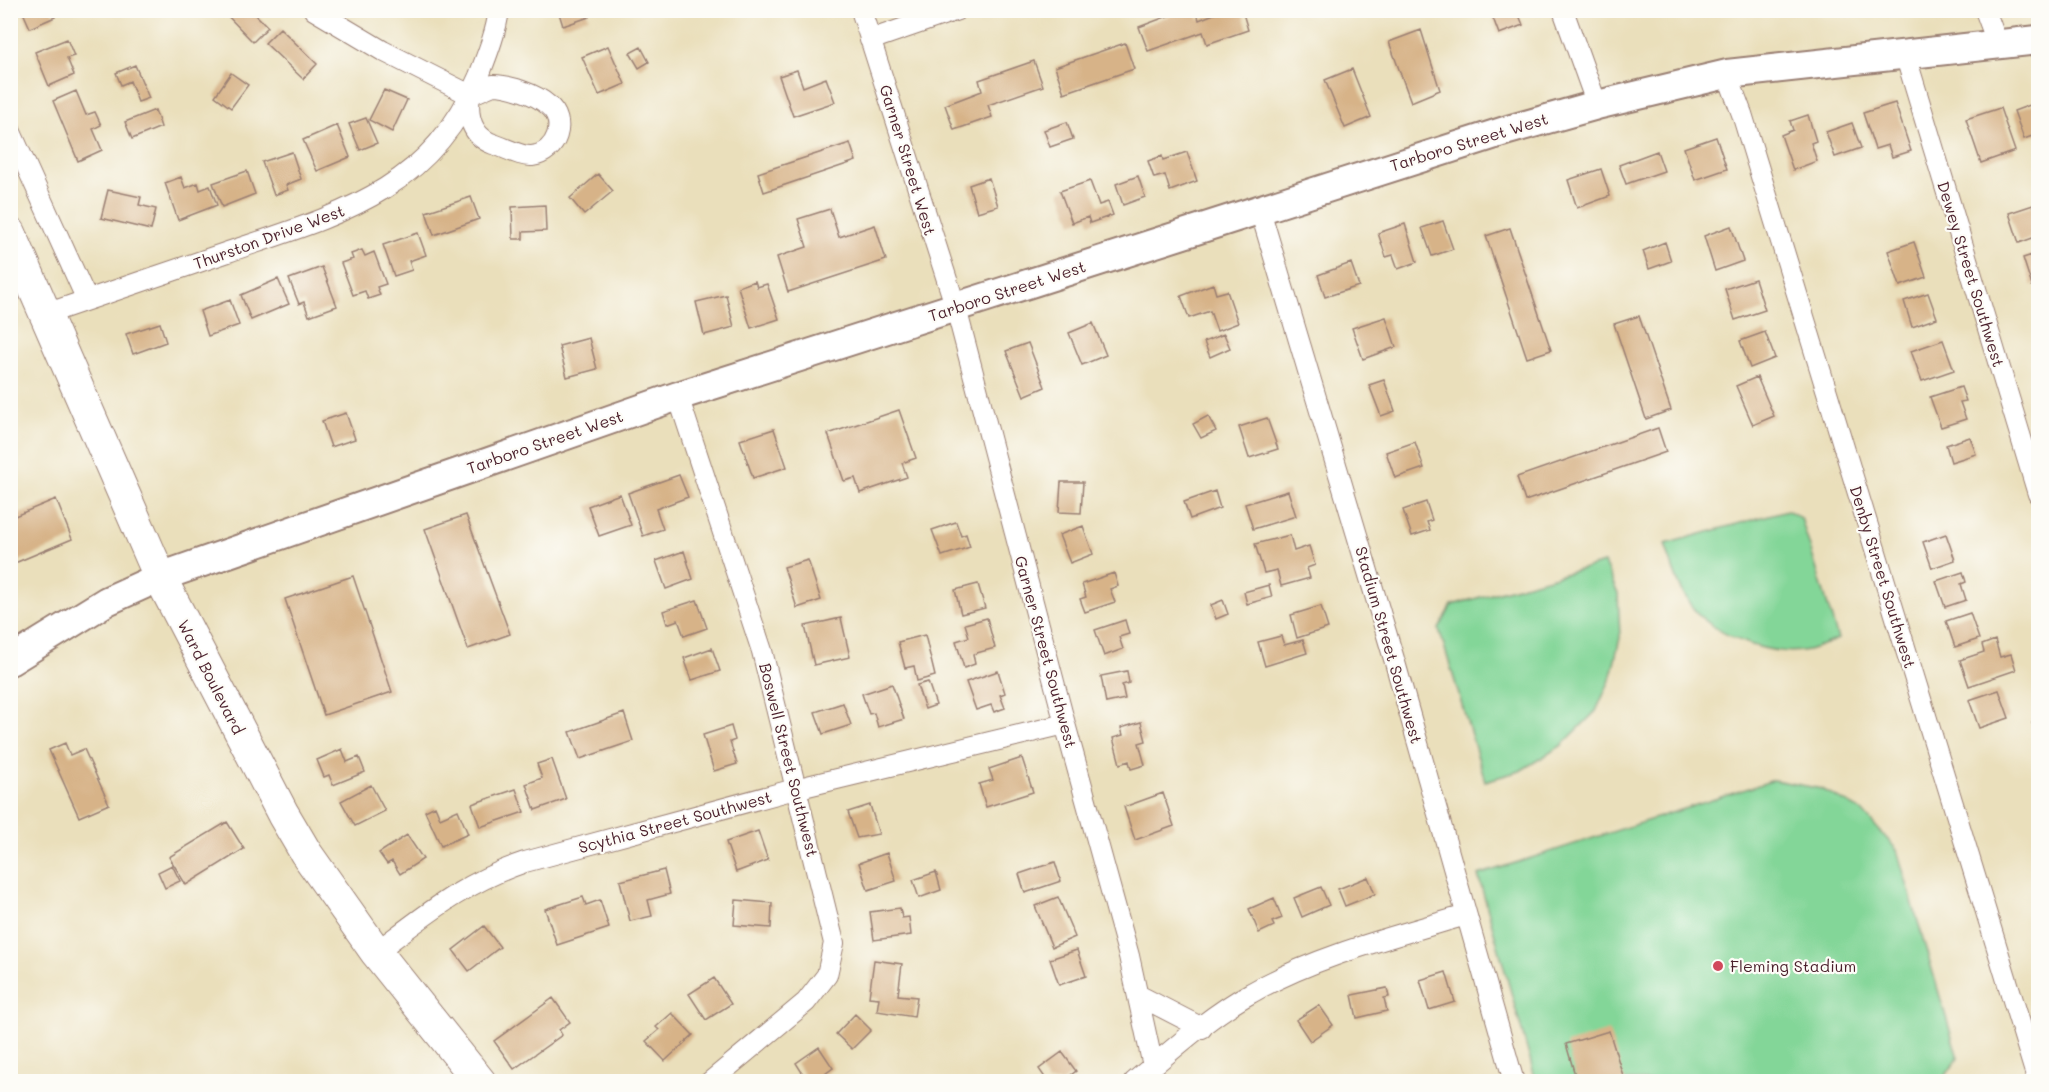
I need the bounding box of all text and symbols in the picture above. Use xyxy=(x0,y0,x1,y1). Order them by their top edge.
street label: Garner Street West xyxy=(876,82,941,238)
street label: Tarboro Street West xyxy=(1387,107,1550,176)
street label: Dewey Street Southwest xyxy=(1933,178,2010,369)
street label: Thurston Drive West xyxy=(190,199,347,274)
street label: Tarboro Street West xyxy=(926,255,1088,326)
street label: Tarboro Street West xyxy=(464,405,626,478)
street label: Denby Street Southwest xyxy=(1846,483,1921,671)
street label: Stadium Street Southwest xyxy=(1351,544,1428,746)
street label: Garner Street Southwest xyxy=(1011,553,1082,750)
street label: Ward Boulevard xyxy=(173,616,249,738)
street label: Boswell Street Southwest xyxy=(755,661,824,859)
street label: Scythia Street Southwest xyxy=(576,786,774,857)
place label: Fleming Stadium xyxy=(1730,955,1856,976)
marker: Fleming Stadium xyxy=(1711,959,1725,973)

